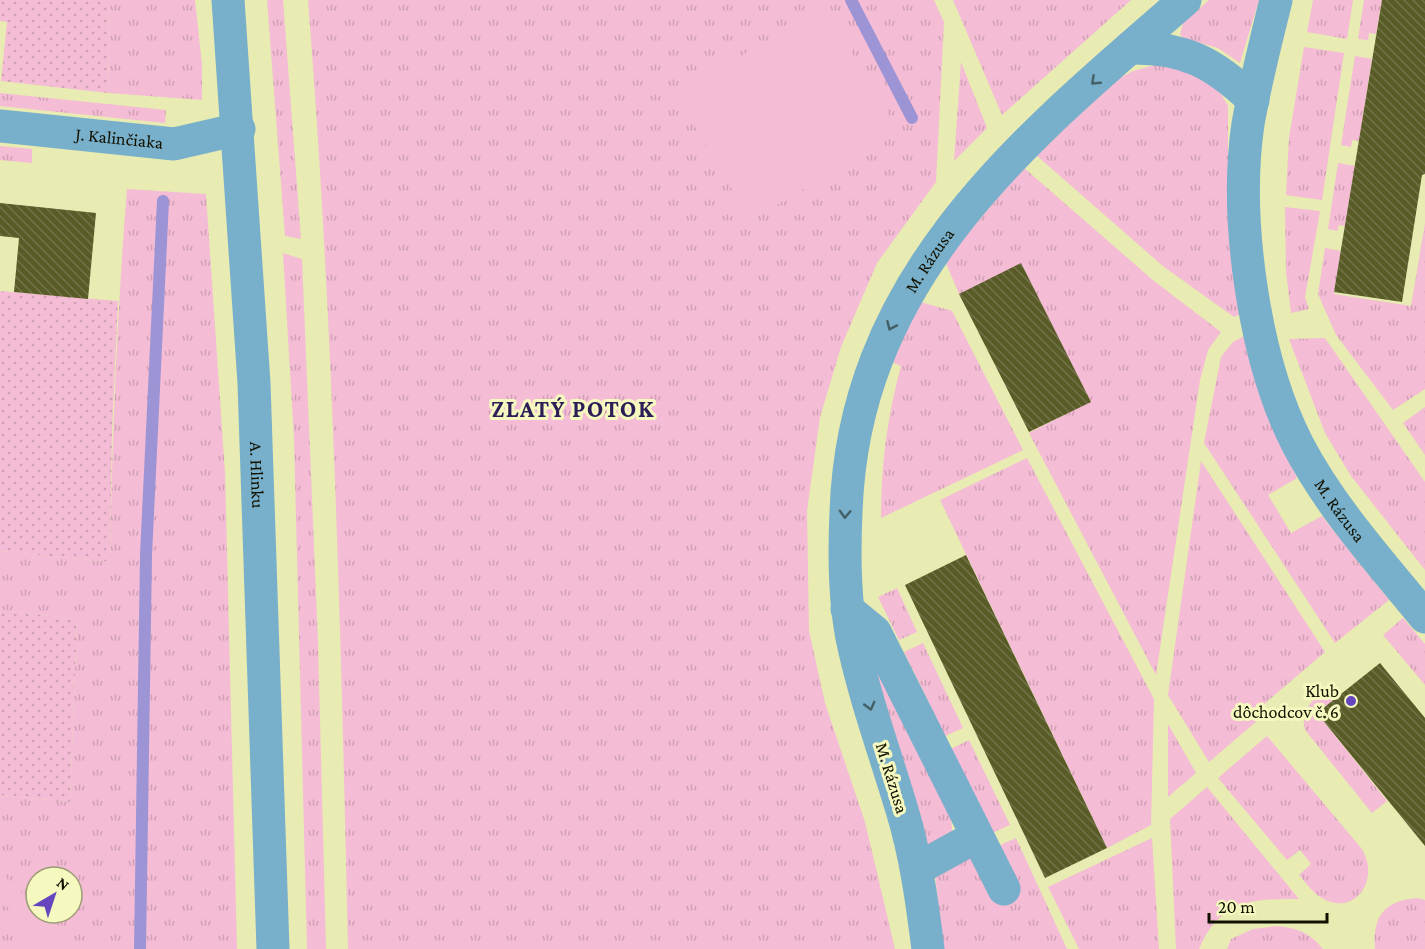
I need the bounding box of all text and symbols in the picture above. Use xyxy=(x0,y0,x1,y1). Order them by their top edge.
one-way arrow xyxy=(1091,74,1101,85)
street label: J. Kalinčiaka xyxy=(73,124,164,153)
street label: M. Rázusa xyxy=(901,224,958,296)
one-way arrow xyxy=(886,319,898,330)
district label: ZLATÝ POTOK xyxy=(491,395,655,422)
street label: A. Hlinku xyxy=(246,441,268,509)
street label: M. Rázusa xyxy=(1310,475,1369,546)
one-way arrow xyxy=(839,509,852,518)
place label: Klub dôchodcov č. 6 xyxy=(1233,681,1339,722)
marker: Klub dôchodcov č. 6 xyxy=(1344,694,1358,708)
one-way arrow xyxy=(863,700,875,711)
street label: M. Rázusa xyxy=(872,740,912,816)
north arrow xyxy=(24,865,84,925)
text: N xyxy=(54,874,73,894)
scale bar xyxy=(1209,886,1328,924)
text: 20 m xyxy=(1218,897,1255,917)

